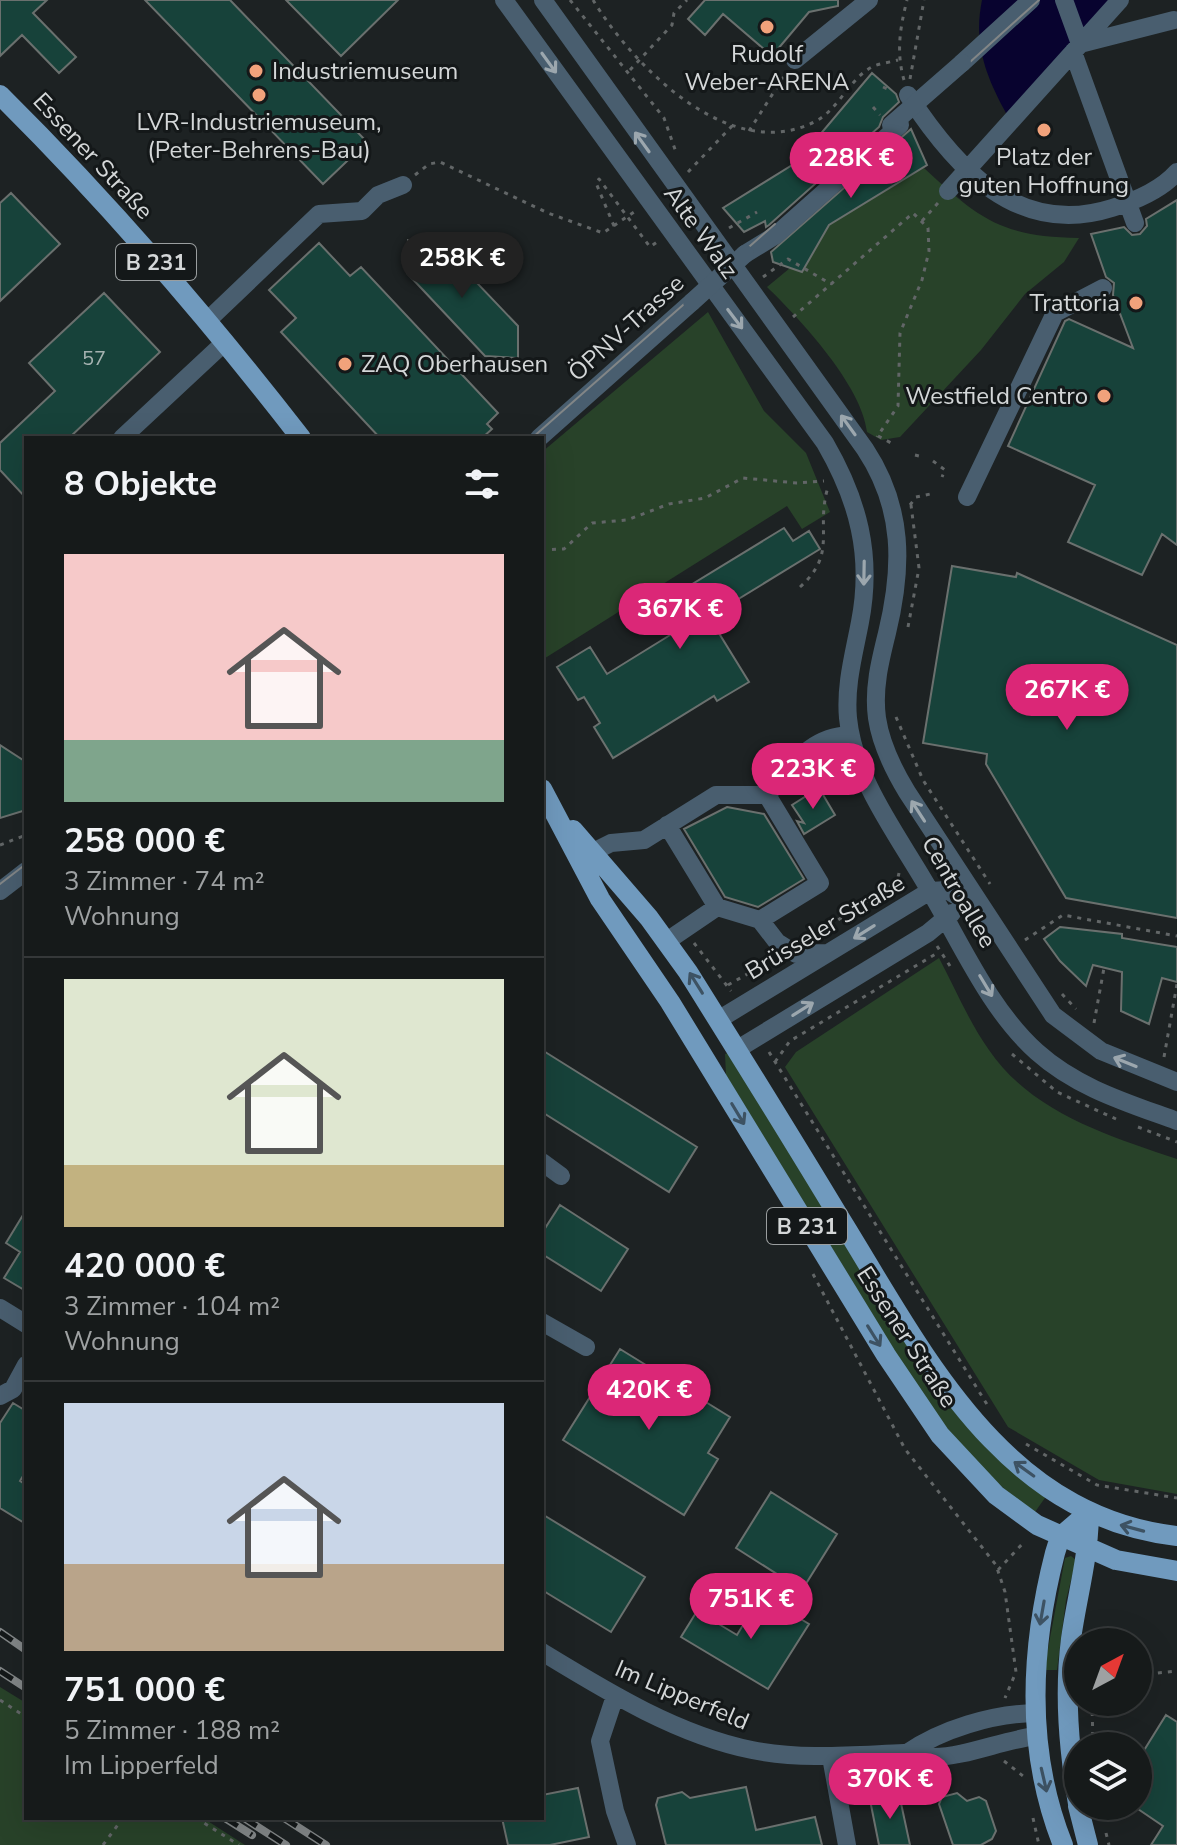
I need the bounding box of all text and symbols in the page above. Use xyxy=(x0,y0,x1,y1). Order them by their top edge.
marker: Rudolf Weber-ARENA xyxy=(758,18,776,36)
place label: Rudolf Weber-ARENA xyxy=(684,38,850,98)
one-way arrow xyxy=(541,52,557,74)
place label: Industriemuseum xyxy=(272,55,458,87)
marker: Industriemuseum xyxy=(247,62,265,80)
street label: Essener Straße xyxy=(26,86,160,226)
marker: LVR-Industriemuseum, (Peter-Behrens-Bau) xyxy=(250,86,268,104)
place label: LVR-Industriemuseum, (Peter-Behrens-Bau) xyxy=(137,106,381,166)
marker: Platz der guten Hoffnung xyxy=(1035,121,1053,139)
one-way arrow xyxy=(634,132,650,154)
pin: 228K € xyxy=(786,132,916,200)
text: 228K € xyxy=(808,140,894,175)
place label: Platz der guten Hoffnung xyxy=(959,141,1129,201)
street label: Alte Walz xyxy=(656,179,746,285)
pin: 258K € xyxy=(397,232,527,300)
text: 258K € xyxy=(419,240,505,275)
road number: B 231 xyxy=(116,244,196,280)
street label: ÖPNV-Trasse xyxy=(561,267,691,389)
place label: Trattoria xyxy=(1030,287,1120,319)
marker: Trattoria xyxy=(1127,294,1145,312)
one-way arrow xyxy=(726,308,743,329)
house number: 57 xyxy=(82,345,106,372)
place label: ZAQ Oberhausen xyxy=(361,348,548,380)
marker: ZAQ Oberhausen xyxy=(336,355,354,373)
place label: Westfield Centro xyxy=(905,380,1088,412)
marker: Westfield Centro xyxy=(1095,387,1113,405)
one-way arrow xyxy=(840,415,856,437)
text: 8 Objekte xyxy=(64,461,217,507)
icon: filters xyxy=(460,462,504,506)
one-way arrow xyxy=(857,559,872,586)
pin: 367K € xyxy=(615,583,745,651)
text: 367K € xyxy=(637,591,723,626)
icon: home xyxy=(212,606,356,750)
pin: 267K € xyxy=(1002,664,1132,732)
text: 267K € xyxy=(1024,672,1110,707)
pin: 223K € xyxy=(748,743,878,811)
text: 223K € xyxy=(770,751,856,786)
one-way arrow xyxy=(910,800,927,822)
text: 258 000 € xyxy=(64,818,225,864)
street label: Centroallee xyxy=(914,830,1004,954)
text: 3 Zimmer · 74 m² xyxy=(64,864,265,899)
street label: Brüsseler Straße xyxy=(739,867,911,987)
text: Wohnung xyxy=(64,899,180,934)
one-way arrow xyxy=(853,924,876,940)
one-way arrow xyxy=(687,972,703,995)
one-way arrow xyxy=(978,974,994,997)
one-way arrow xyxy=(791,1001,814,1017)
icon: home xyxy=(212,1031,356,1175)
one-way arrow xyxy=(1113,1054,1138,1068)
one-way arrow xyxy=(730,1103,747,1125)
road number: B 231 xyxy=(767,1208,847,1244)
text: 420 000 € xyxy=(64,1243,225,1289)
street label: Essener Straße xyxy=(849,1260,965,1414)
text: 3 Zimmer · 104 m² xyxy=(64,1289,280,1324)
text: Wohnung xyxy=(64,1324,180,1359)
one-way arrow xyxy=(867,1324,883,1347)
pin: 420K € xyxy=(584,1364,714,1432)
text: 420K € xyxy=(606,1372,692,1407)
icon: home xyxy=(212,1455,356,1599)
one-way arrow xyxy=(1014,1461,1035,1478)
one-way arrow xyxy=(1119,1519,1145,1534)
pin: 751K € xyxy=(686,1573,816,1641)
text: 751K € xyxy=(708,1581,794,1616)
one-way arrow xyxy=(1033,1600,1048,1625)
north arrow xyxy=(1064,1628,1152,1716)
map controls xyxy=(1064,1628,1152,1820)
street label: Im Lipperfeld xyxy=(610,1652,754,1738)
text: 751 000 € xyxy=(64,1667,225,1713)
text: 5 Zimmer · 188 m² xyxy=(64,1713,280,1748)
button: layers xyxy=(1064,1732,1152,1820)
text: Im Lipperfeld xyxy=(64,1748,219,1783)
pin: 370K € xyxy=(825,1753,955,1821)
text: 370K € xyxy=(847,1761,933,1796)
one-way arrow xyxy=(1037,1767,1052,1792)

